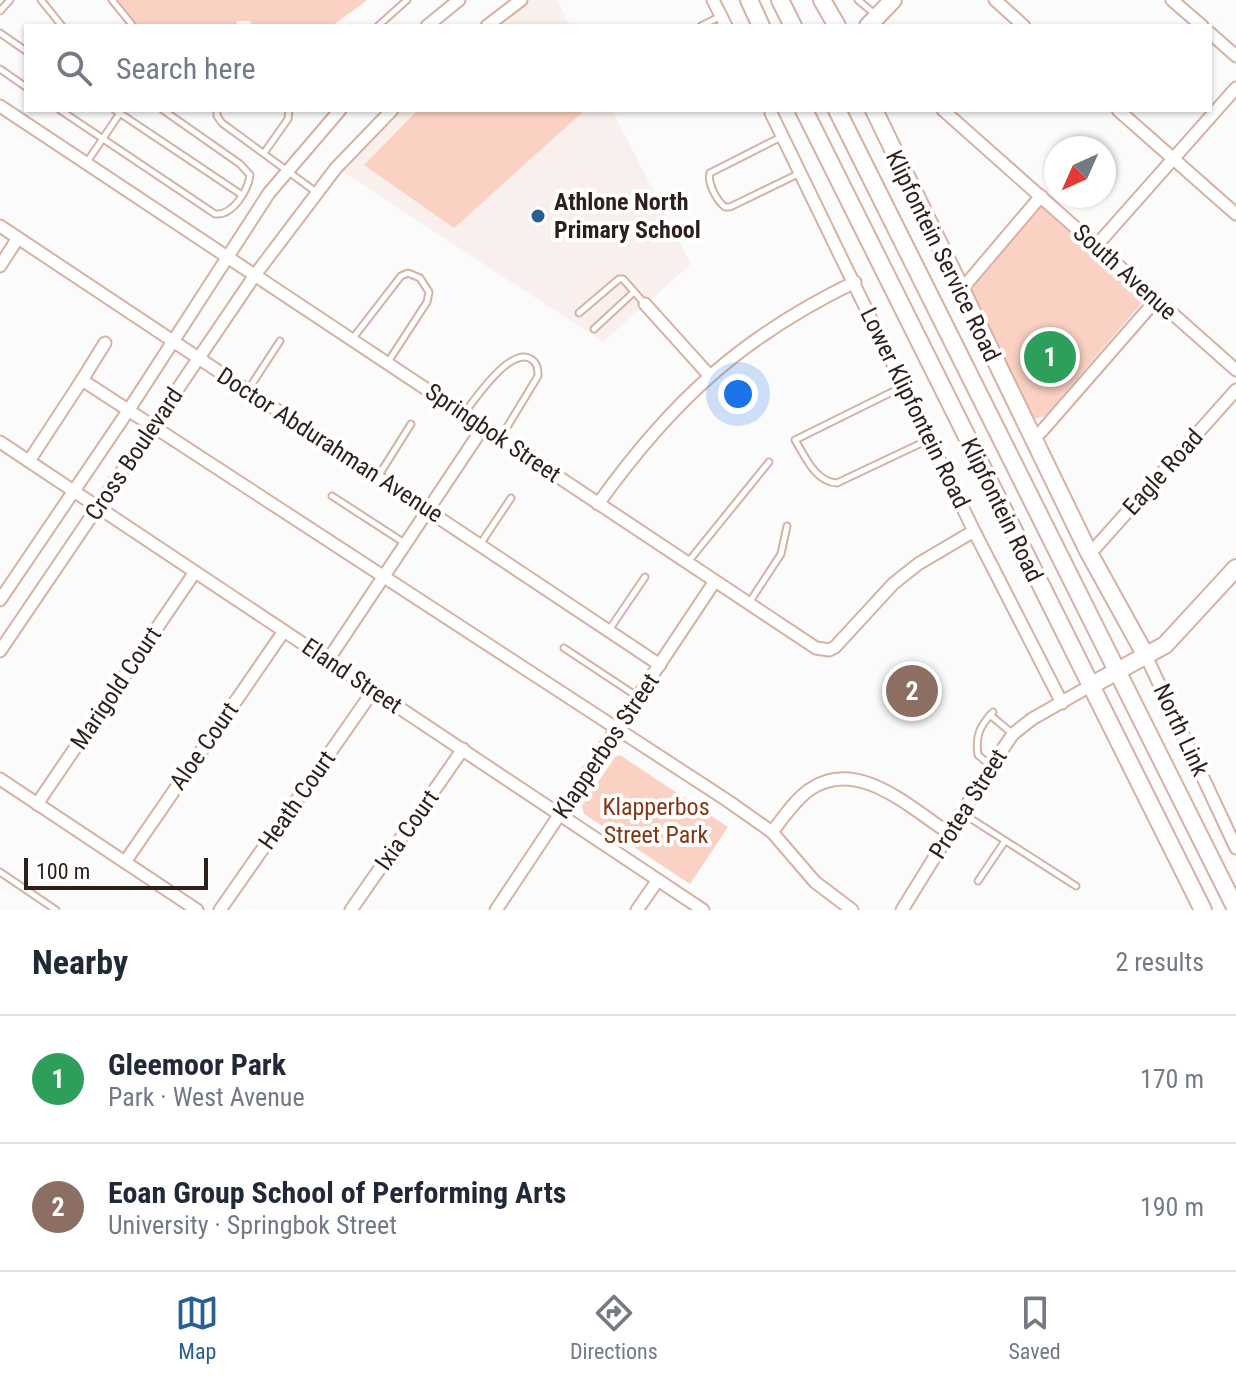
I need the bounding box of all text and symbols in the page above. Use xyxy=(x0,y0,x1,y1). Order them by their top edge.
search box xyxy=(24,24,1212,112)
icon: search xyxy=(52,46,96,90)
text: Search here xyxy=(116,51,256,86)
north arrow xyxy=(1044,136,1116,208)
street label: Klipfontein Service Road xyxy=(880,146,1006,366)
place label: Athlone North Primary School xyxy=(554,188,701,244)
marker: Athlone North Primary School xyxy=(529,207,547,225)
street label: South Avenue xyxy=(1068,218,1182,326)
street label: Lower Klipfontein Road xyxy=(854,303,976,513)
pin: 1 xyxy=(1024,327,1076,387)
street label: Doctor Abdurahman Avenue xyxy=(212,362,448,528)
your location xyxy=(718,374,758,414)
street label: Springbok Street xyxy=(420,377,566,489)
street label: Cross Boulevard xyxy=(79,382,189,526)
street label: Eagle Road xyxy=(1117,423,1209,521)
street label: Klipfontein Road xyxy=(955,434,1049,586)
street label: Marigold Court xyxy=(65,622,167,754)
street label: Eland Street xyxy=(297,632,407,720)
pin: 2 xyxy=(886,661,938,721)
street label: Klapperbos Street xyxy=(547,668,665,824)
street label: North Link xyxy=(1148,679,1215,781)
street label: Aloe Court xyxy=(164,697,244,795)
street label: Protea Street xyxy=(923,744,1013,864)
street label: Heath Court xyxy=(253,745,341,855)
street label: Ixia Court xyxy=(369,785,445,875)
park label: Klapperbos Street Park xyxy=(602,793,710,849)
scale bar xyxy=(24,854,208,890)
text: 100 m xyxy=(36,859,90,884)
text: Nearby xyxy=(32,942,128,982)
text: 2 results xyxy=(1115,947,1204,977)
text: Gleemoor Park xyxy=(108,1047,286,1082)
text: 1 xyxy=(51,1064,65,1094)
text: 170 m xyxy=(1140,1064,1204,1094)
text: Park · West Avenue xyxy=(108,1082,305,1112)
text: Eoan Group School of Performing Arts xyxy=(108,1175,566,1210)
text: 2 xyxy=(51,1192,65,1222)
text: 190 m xyxy=(1140,1192,1204,1222)
text: University · Springbok Street xyxy=(108,1210,397,1240)
tab: Map xyxy=(175,1291,219,1364)
tab: Directions xyxy=(570,1291,658,1364)
tab: Saved xyxy=(1008,1291,1061,1364)

